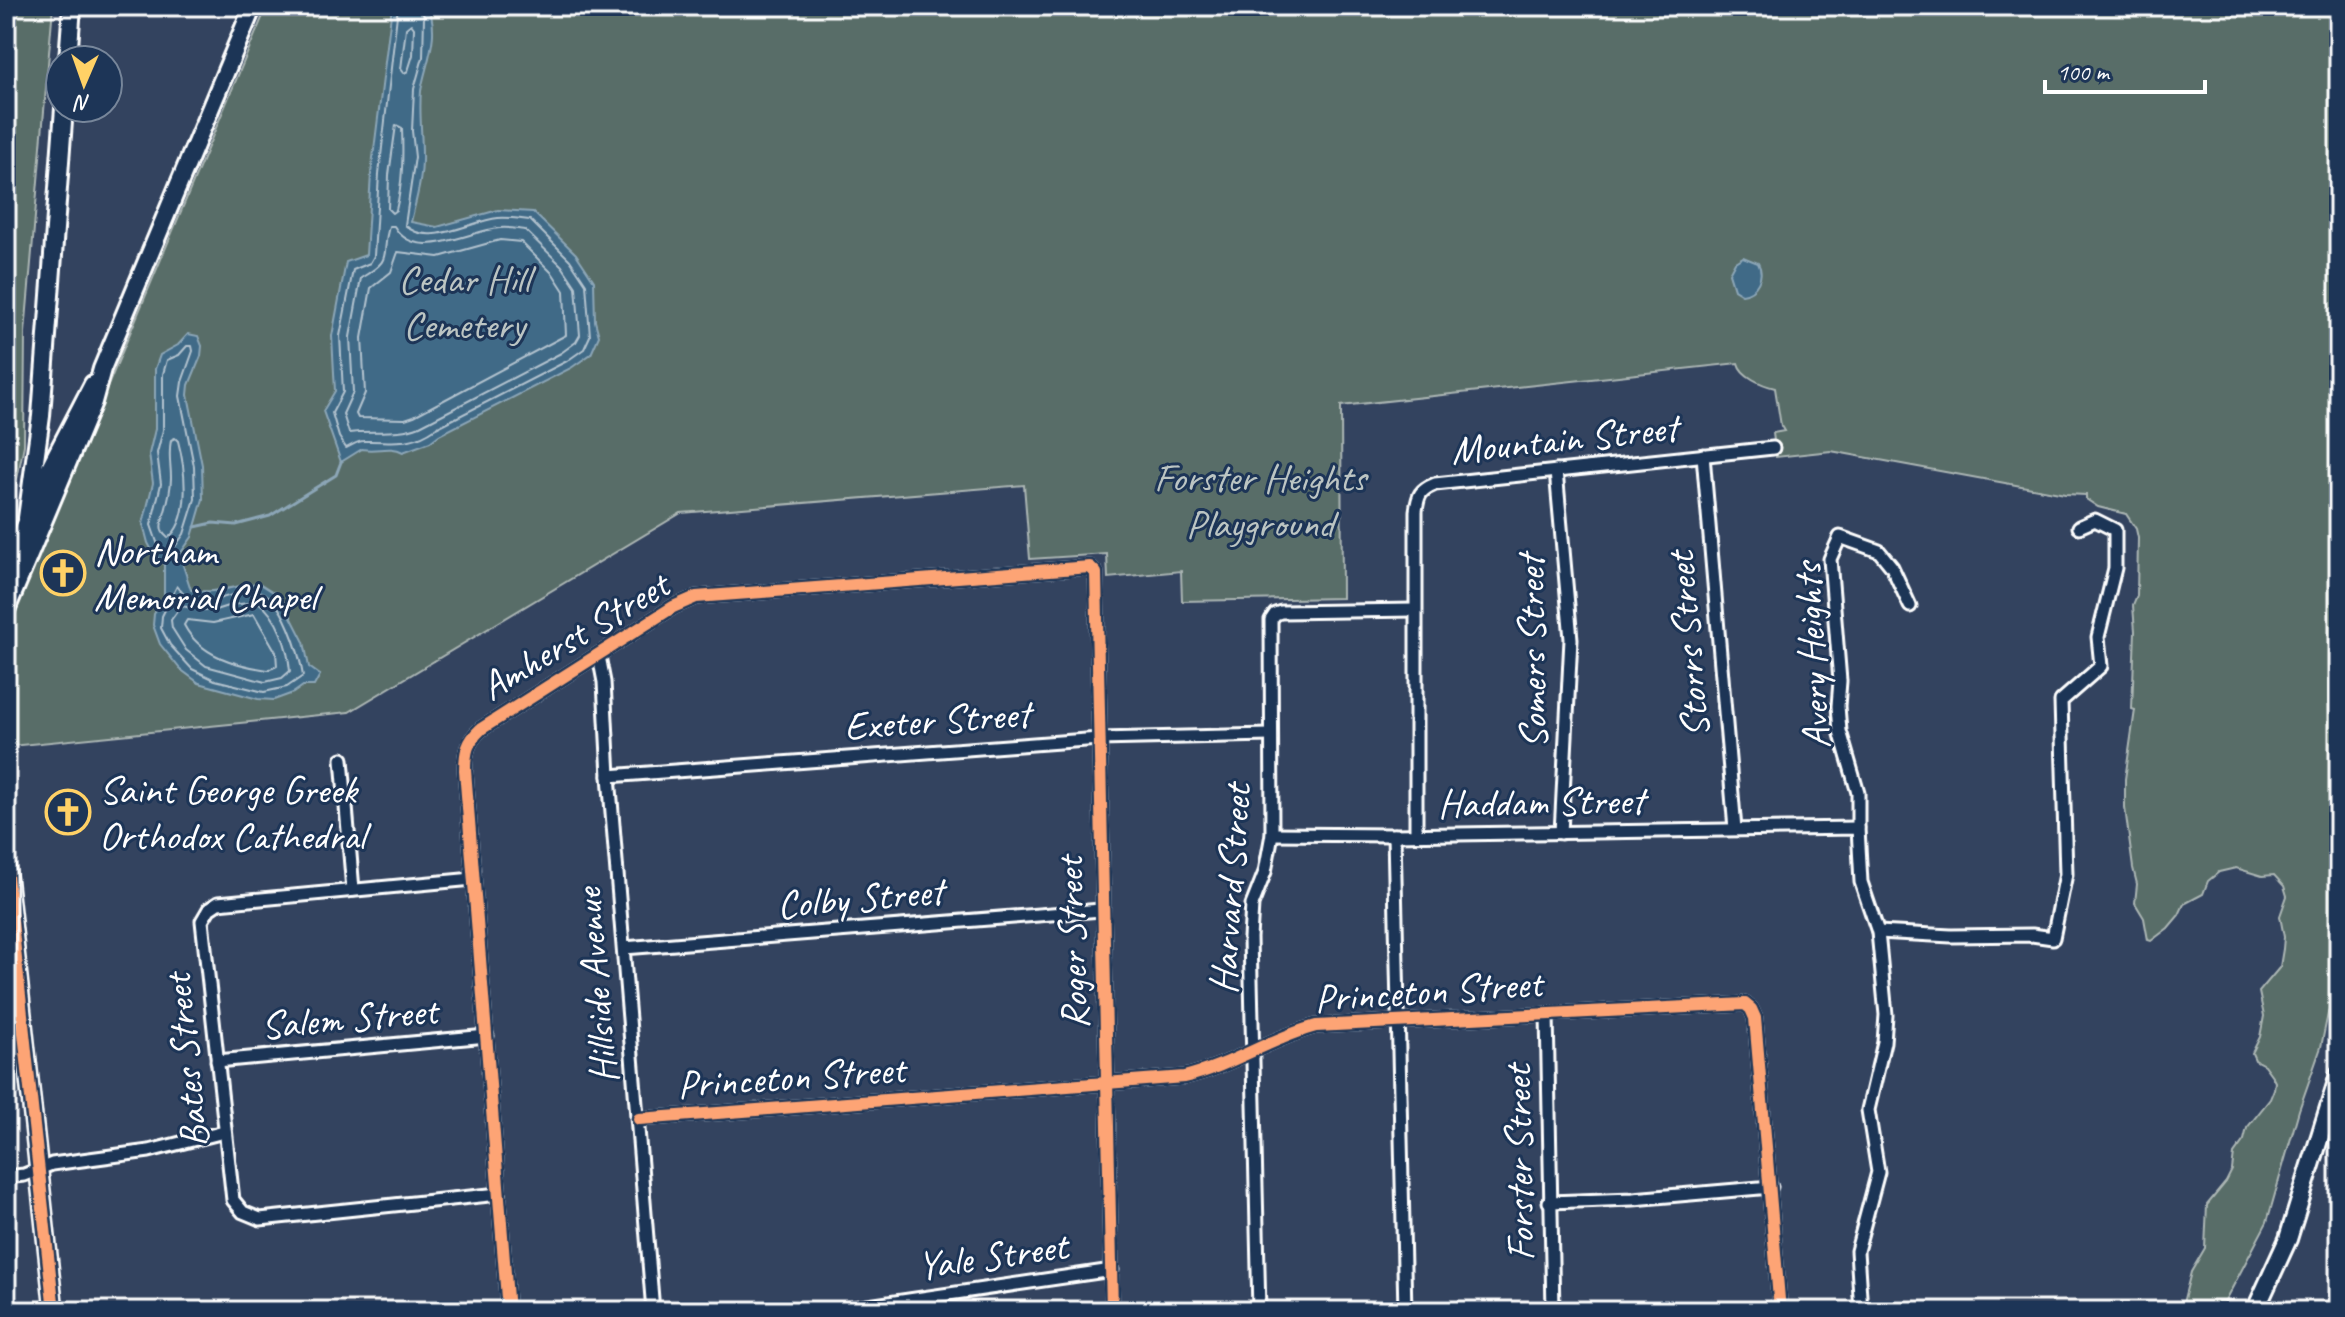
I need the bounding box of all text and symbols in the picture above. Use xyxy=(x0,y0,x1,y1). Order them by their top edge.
north arrow xyxy=(44,44,124,124)
scale bar xyxy=(2045,44,2205,94)
text: 100 m xyxy=(2057,57,2111,87)
text: N xyxy=(73,89,91,117)
park label: Cedar Hill Cemetery xyxy=(398,254,537,350)
street label: Mountain Street xyxy=(1448,402,1686,476)
park label: Forster Heights Playground xyxy=(1154,453,1369,549)
place label: Northam Memorial Chapel xyxy=(94,526,323,622)
street label: Storrs Street xyxy=(1655,546,1721,740)
church icon: Northam Memorial Chapel xyxy=(39,549,87,597)
street label: Somers Street xyxy=(1505,549,1559,749)
street label: Amherst Street xyxy=(471,558,681,712)
street label: Avery Heights xyxy=(1782,558,1842,750)
street label: Exeter Street xyxy=(843,688,1037,751)
place label: Saint George Greek Orthodox Cathedral xyxy=(99,765,372,861)
street label: Haddam Street xyxy=(1437,775,1651,829)
street label: Harvard Street xyxy=(1198,779,1263,995)
church icon: Saint George Greek Orthodox Cathedral xyxy=(44,788,92,836)
street label: Roger Street xyxy=(1044,852,1100,1030)
street label: Colby Street xyxy=(775,865,951,930)
street label: Hillside Avenue xyxy=(562,883,629,1086)
street label: Princeton Street xyxy=(1313,958,1547,1024)
street label: Bates Street xyxy=(152,968,220,1150)
street label: Salem Street xyxy=(259,985,443,1051)
street label: Princeton Street xyxy=(676,1044,910,1110)
street label: Forster Street xyxy=(1492,1061,1546,1261)
street label: Yale Street xyxy=(914,1220,1074,1291)

